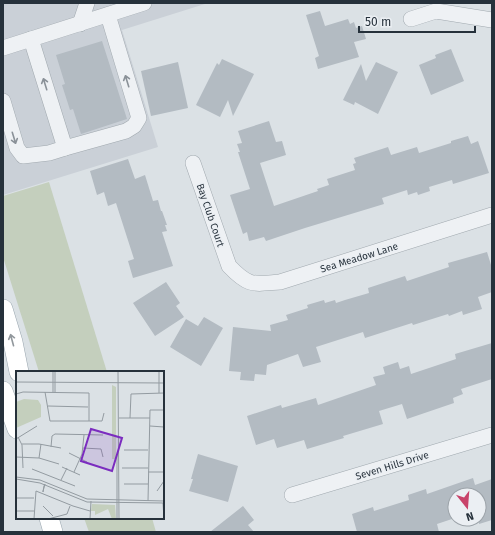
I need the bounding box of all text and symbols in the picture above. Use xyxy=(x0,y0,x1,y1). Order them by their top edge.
scale bar xyxy=(359,8,475,34)
text: 50 m xyxy=(365,15,391,29)
one-way arrow xyxy=(123,74,130,87)
one-way arrow xyxy=(41,78,48,91)
one-way arrow xyxy=(11,131,18,144)
street label: Bay Club Court xyxy=(194,182,227,249)
street label: Sea Meadow Lane xyxy=(319,240,400,275)
one-way arrow xyxy=(8,334,15,347)
inset map xyxy=(16,371,164,519)
street label: Seven Hills Drive xyxy=(354,449,430,483)
north arrow xyxy=(447,487,487,527)
text: N xyxy=(464,509,475,523)

